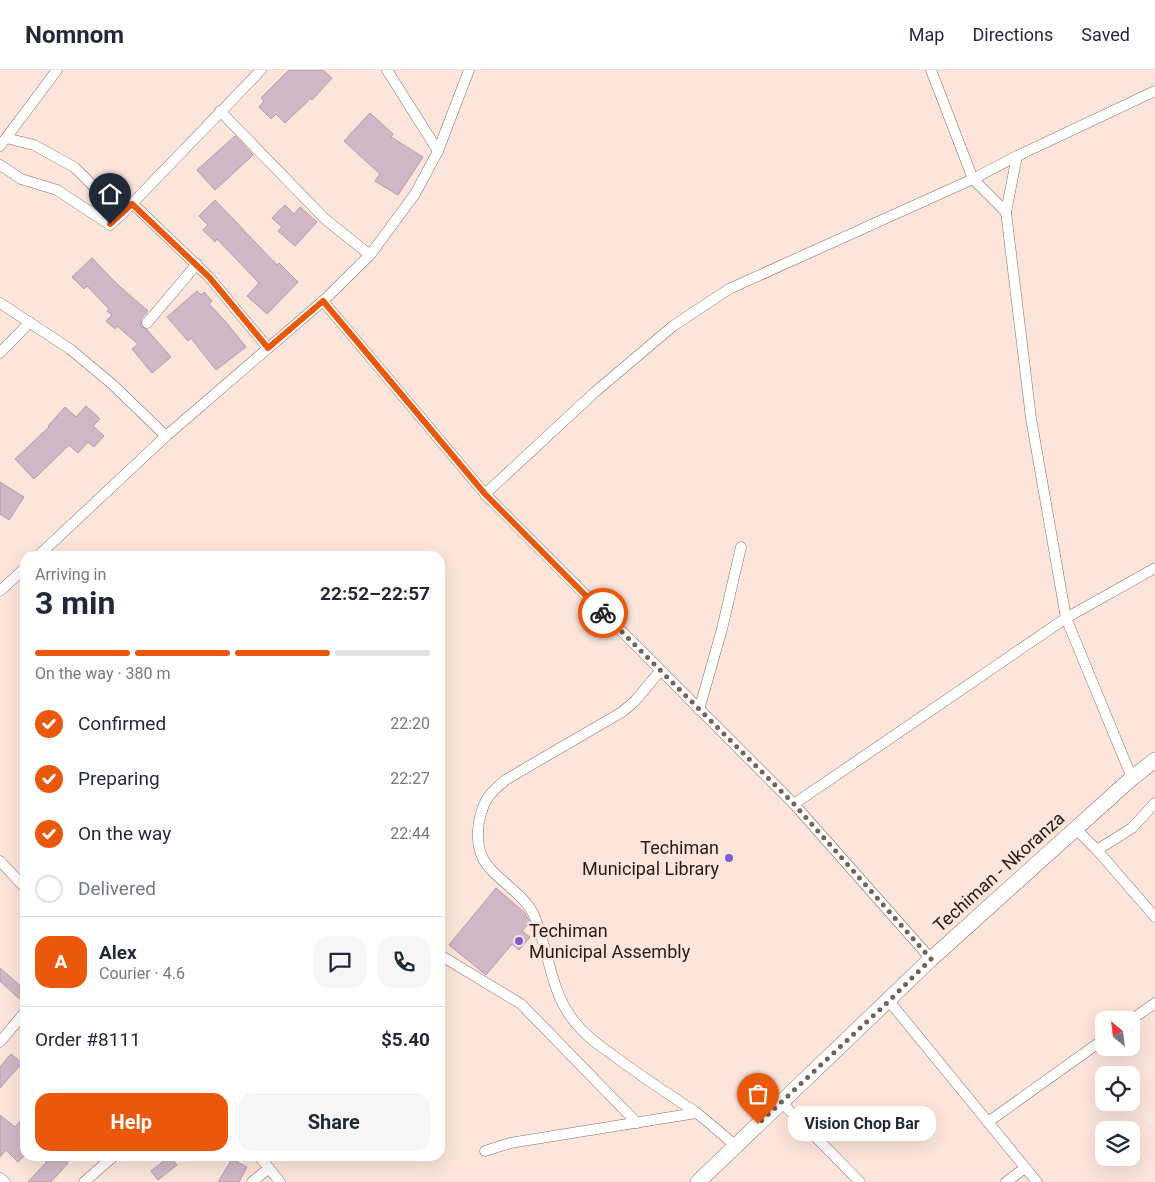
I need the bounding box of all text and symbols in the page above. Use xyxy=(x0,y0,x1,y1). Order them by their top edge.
text: Nomnom xyxy=(25,21,124,49)
text: Map xyxy=(909,24,944,45)
text: Directions xyxy=(972,24,1053,45)
text: Saved xyxy=(1081,24,1130,45)
pin xyxy=(89,173,131,224)
icon: home xyxy=(96,180,124,208)
text: Arriving in xyxy=(35,565,106,584)
text: 22:52–22:57 xyxy=(320,582,430,605)
text: 3 min xyxy=(35,584,115,622)
courier xyxy=(578,588,628,638)
icon: bike xyxy=(589,599,617,627)
text: On the way · 380 m xyxy=(35,664,171,683)
icon: check xyxy=(35,710,63,738)
text: Confirmed xyxy=(78,712,166,735)
text: 22:20 xyxy=(390,714,430,733)
icon: check xyxy=(35,765,63,793)
text: Preparing xyxy=(78,767,160,790)
text: 22:27 xyxy=(390,769,430,788)
street label: Techiman - Nkoranza xyxy=(929,807,1068,936)
icon: check xyxy=(35,820,63,848)
text: On the way xyxy=(78,822,171,845)
text: 22:44 xyxy=(390,824,430,843)
place label: Techiman Municipal Library xyxy=(582,837,719,879)
marker: Techiman Municipal Library xyxy=(723,852,735,864)
text: Delivered xyxy=(78,877,156,900)
place label: Techiman Municipal Assembly xyxy=(529,920,691,962)
marker: Techiman Municipal Assembly xyxy=(513,935,525,947)
button: chat xyxy=(314,936,366,988)
button: phone xyxy=(378,936,430,988)
text: Alex xyxy=(99,941,137,964)
text: A xyxy=(55,950,67,973)
text: Courier · 4.6 xyxy=(99,964,185,983)
north arrow xyxy=(1095,1011,1140,1056)
map controls xyxy=(1095,1011,1140,1166)
text: Order #8111 xyxy=(35,1028,141,1051)
text: $5.40 xyxy=(381,1028,430,1051)
button: locate xyxy=(1095,1066,1140,1111)
pin xyxy=(737,1073,779,1124)
icon: bag xyxy=(744,1080,772,1108)
button: Help xyxy=(35,1093,228,1151)
button: Share xyxy=(238,1093,430,1151)
callout: Vision Chop Bar xyxy=(788,1106,936,1142)
text: Vision Chop Bar xyxy=(804,1114,920,1133)
button: layers xyxy=(1095,1121,1140,1166)

